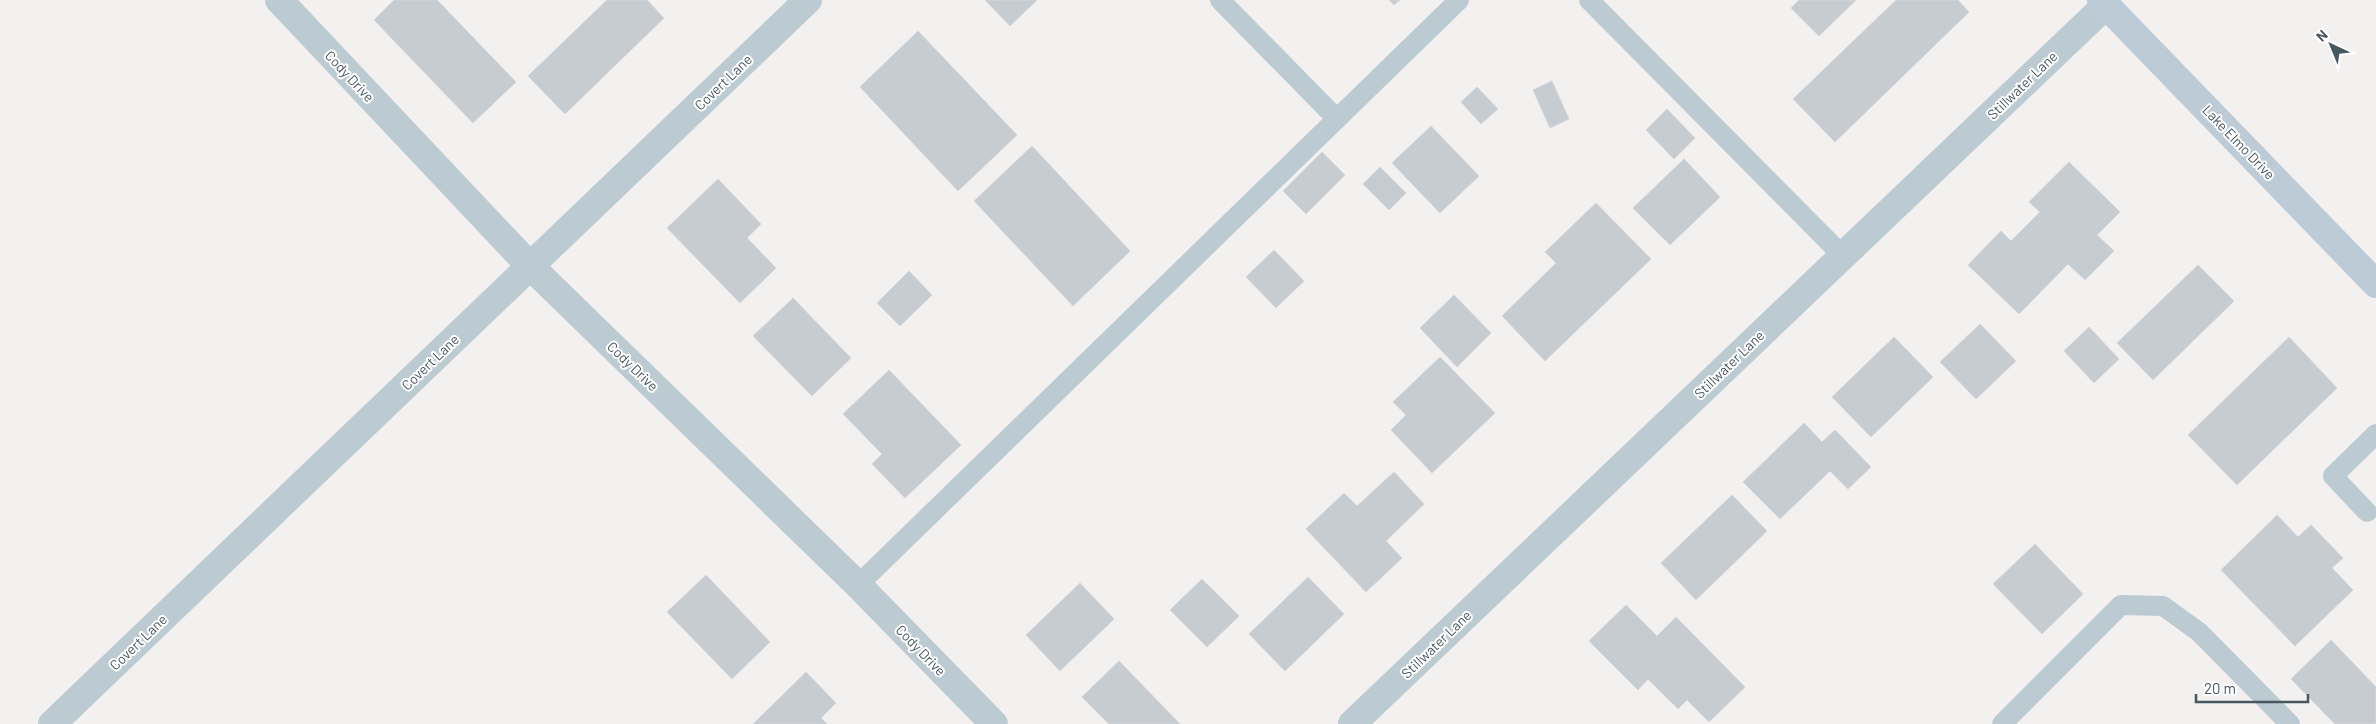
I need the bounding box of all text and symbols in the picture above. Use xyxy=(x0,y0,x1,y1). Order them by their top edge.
north arrow xyxy=(2306,20,2356,70)
text: N xyxy=(2312,26,2331,45)
street label: Cody Drive xyxy=(322,47,378,105)
street label: Stillwater Lane xyxy=(1984,47,2060,123)
street label: Covert Lane xyxy=(691,51,755,113)
street label: Lake Elmo Drive xyxy=(2199,101,2279,183)
street label: Stillwater Lane xyxy=(1691,326,1767,402)
street label: Covert Lane xyxy=(398,331,462,393)
street label: Cody Drive xyxy=(604,338,662,394)
street label: Stillwater Lane xyxy=(1398,606,1474,682)
street label: Covert Lane xyxy=(106,611,170,673)
street label: Cody Drive xyxy=(893,621,949,679)
scale bar xyxy=(2196,672,2308,704)
text: 20 m xyxy=(2204,679,2236,697)

